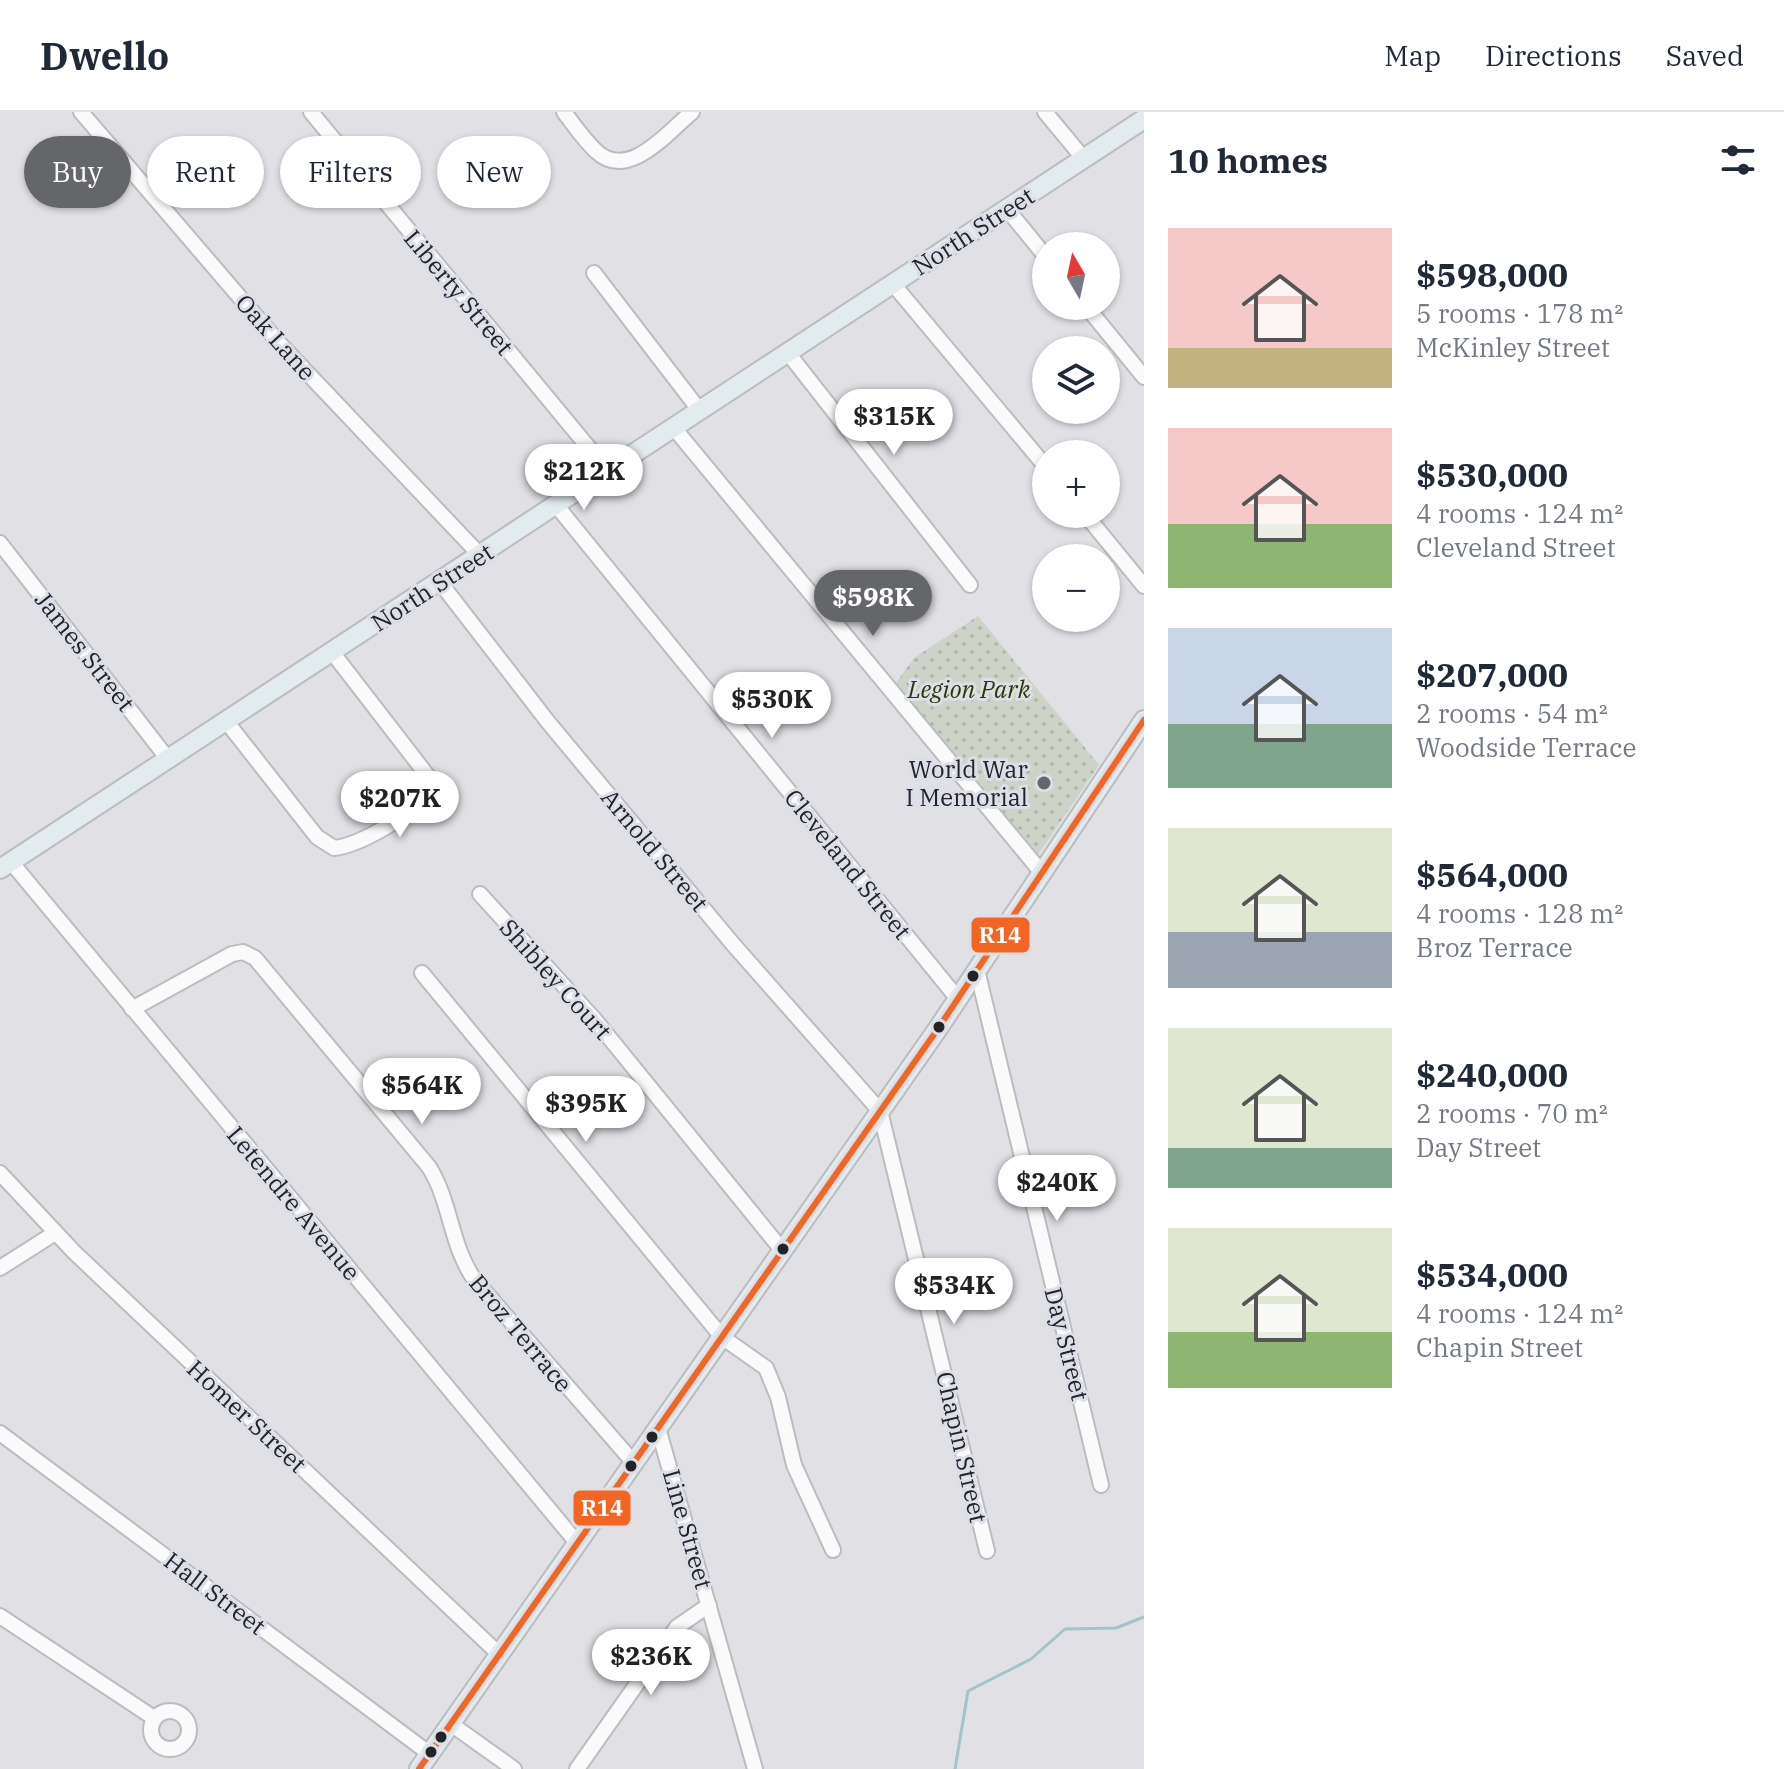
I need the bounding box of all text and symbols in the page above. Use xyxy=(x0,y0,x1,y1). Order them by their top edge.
text: Dwello xyxy=(40,31,169,80)
text: Map xyxy=(1384,37,1441,74)
text: Directions xyxy=(1485,37,1622,74)
text: Saved xyxy=(1666,37,1744,74)
chip: Buy xyxy=(24,136,131,208)
chip: Rent xyxy=(147,136,264,208)
chip: Filters xyxy=(280,136,421,208)
chip: New xyxy=(437,136,551,208)
text: 10 homes xyxy=(1168,138,1328,182)
icon: filters xyxy=(1716,138,1760,182)
street label: North Street xyxy=(906,180,1040,282)
street label: Liberty Street xyxy=(397,223,521,361)
north arrow xyxy=(1032,232,1120,320)
map controls xyxy=(1032,232,1120,632)
text: $598,000 xyxy=(1416,252,1568,296)
icon: home xyxy=(1232,260,1328,356)
street label: Oak Lane xyxy=(229,287,323,387)
text: 5 rooms · 178 m² xyxy=(1416,296,1623,330)
text: McKinley Street xyxy=(1416,330,1610,364)
button: layers xyxy=(1032,336,1120,424)
pin: $315K xyxy=(838,389,950,457)
text: $315K xyxy=(853,398,935,432)
button: + xyxy=(1032,440,1120,528)
pin: $212K xyxy=(528,444,640,512)
text: $530,000 xyxy=(1416,452,1568,496)
text: $212K xyxy=(543,453,625,487)
icon: home xyxy=(1232,460,1328,556)
text: 4 rooms · 124 m² xyxy=(1416,496,1623,530)
text: Cleveland Street xyxy=(1416,530,1616,564)
street label: North Street xyxy=(365,536,499,638)
button: − xyxy=(1032,544,1120,632)
pin: $598K xyxy=(817,570,929,638)
text: $598K xyxy=(832,579,914,613)
street label: James Street xyxy=(28,584,142,718)
text: $207,000 xyxy=(1416,652,1568,696)
icon: home xyxy=(1232,660,1328,756)
pin: $530K xyxy=(716,672,828,740)
park label: Legion Park xyxy=(907,673,1031,705)
text: $530K xyxy=(731,681,813,715)
text: 2 rooms · 54 m² xyxy=(1416,696,1608,730)
text: Woodside Terrace xyxy=(1416,730,1636,764)
place label: World War I Memorial xyxy=(905,753,1028,813)
pin: $207K xyxy=(344,771,456,839)
marker: World War I Memorial xyxy=(1035,774,1053,792)
text: $207K xyxy=(359,780,441,814)
street label: Arnold Street xyxy=(594,782,716,918)
street label: Cleveland Street xyxy=(778,782,918,946)
text: $564,000 xyxy=(1416,852,1568,896)
icon: home xyxy=(1232,860,1328,956)
text: 4 rooms · 128 m² xyxy=(1416,896,1623,930)
street label: Shibley Court xyxy=(493,912,619,1046)
line badge: R14 xyxy=(970,916,1031,954)
text: R14 xyxy=(979,920,1021,949)
text: Broz Terrace xyxy=(1416,930,1573,964)
unlabelled marker xyxy=(965,968,981,984)
unlabelled marker xyxy=(931,1019,947,1035)
text: $240,000 xyxy=(1416,1052,1568,1096)
pin: $564K xyxy=(366,1058,478,1126)
icon: home xyxy=(1232,1060,1328,1156)
text: $564K xyxy=(381,1067,463,1101)
pin: $395K xyxy=(530,1076,642,1144)
text: $395K xyxy=(545,1085,627,1119)
text: 2 rooms · 70 m² xyxy=(1416,1096,1608,1130)
street label: Letendre Avenue xyxy=(220,1119,368,1287)
text: Day Street xyxy=(1416,1130,1541,1164)
pin: $240K xyxy=(1001,1155,1113,1223)
text: $240K xyxy=(1016,1164,1098,1198)
unlabelled marker xyxy=(775,1241,791,1257)
text: $534,000 xyxy=(1416,1252,1568,1296)
pin: $534K xyxy=(898,1258,1010,1326)
icon: home xyxy=(1232,1260,1328,1356)
street label: Broz Terrace xyxy=(462,1267,580,1399)
text: $534K xyxy=(913,1267,995,1301)
street label: Day Street xyxy=(1037,1284,1097,1404)
text: 4 rooms · 124 m² xyxy=(1416,1296,1623,1330)
text: Chapin Street xyxy=(1416,1330,1583,1364)
street label: Homer Street xyxy=(181,1353,313,1479)
street label: Chapin Street xyxy=(929,1368,995,1526)
unlabelled marker xyxy=(644,1429,660,1445)
unlabelled marker xyxy=(623,1458,639,1474)
street label: Line Street xyxy=(656,1465,720,1593)
line badge: R14 xyxy=(572,1489,632,1527)
text: R14 xyxy=(581,1493,623,1522)
street label: Hall Street xyxy=(158,1544,272,1642)
pin: $236K xyxy=(595,1629,707,1697)
text: $236K xyxy=(610,1638,692,1672)
unlabelled marker xyxy=(433,1729,449,1745)
unlabelled marker xyxy=(423,1744,439,1760)

